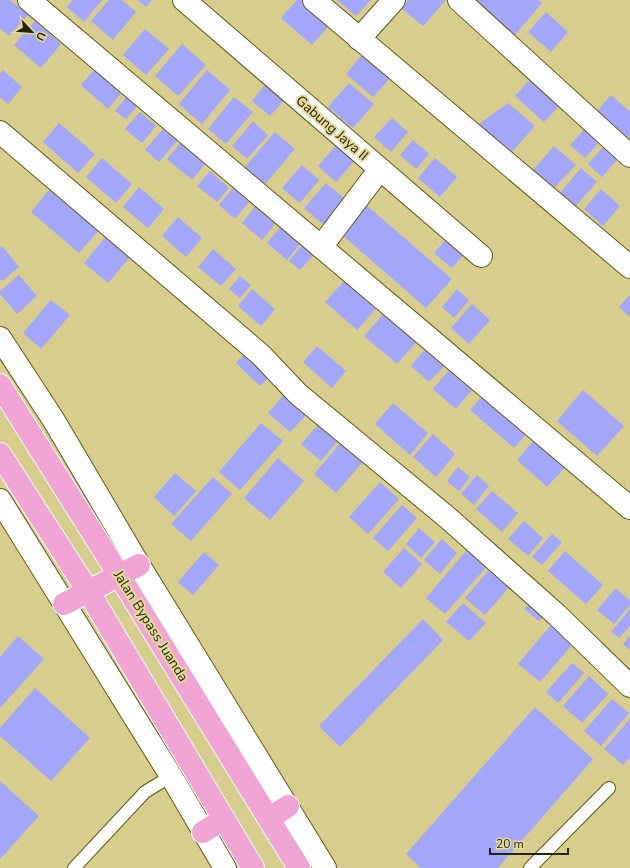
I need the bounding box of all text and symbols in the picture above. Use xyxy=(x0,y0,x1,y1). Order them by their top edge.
north arrow xyxy=(12,12,52,52)
text: U xyxy=(32,29,49,43)
street label: Gabung Jaya II xyxy=(292,91,372,165)
street label: Jalan Bypass Juanda xyxy=(109,566,193,685)
scale bar xyxy=(490,830,568,856)
text: 20 m xyxy=(496,836,524,852)

